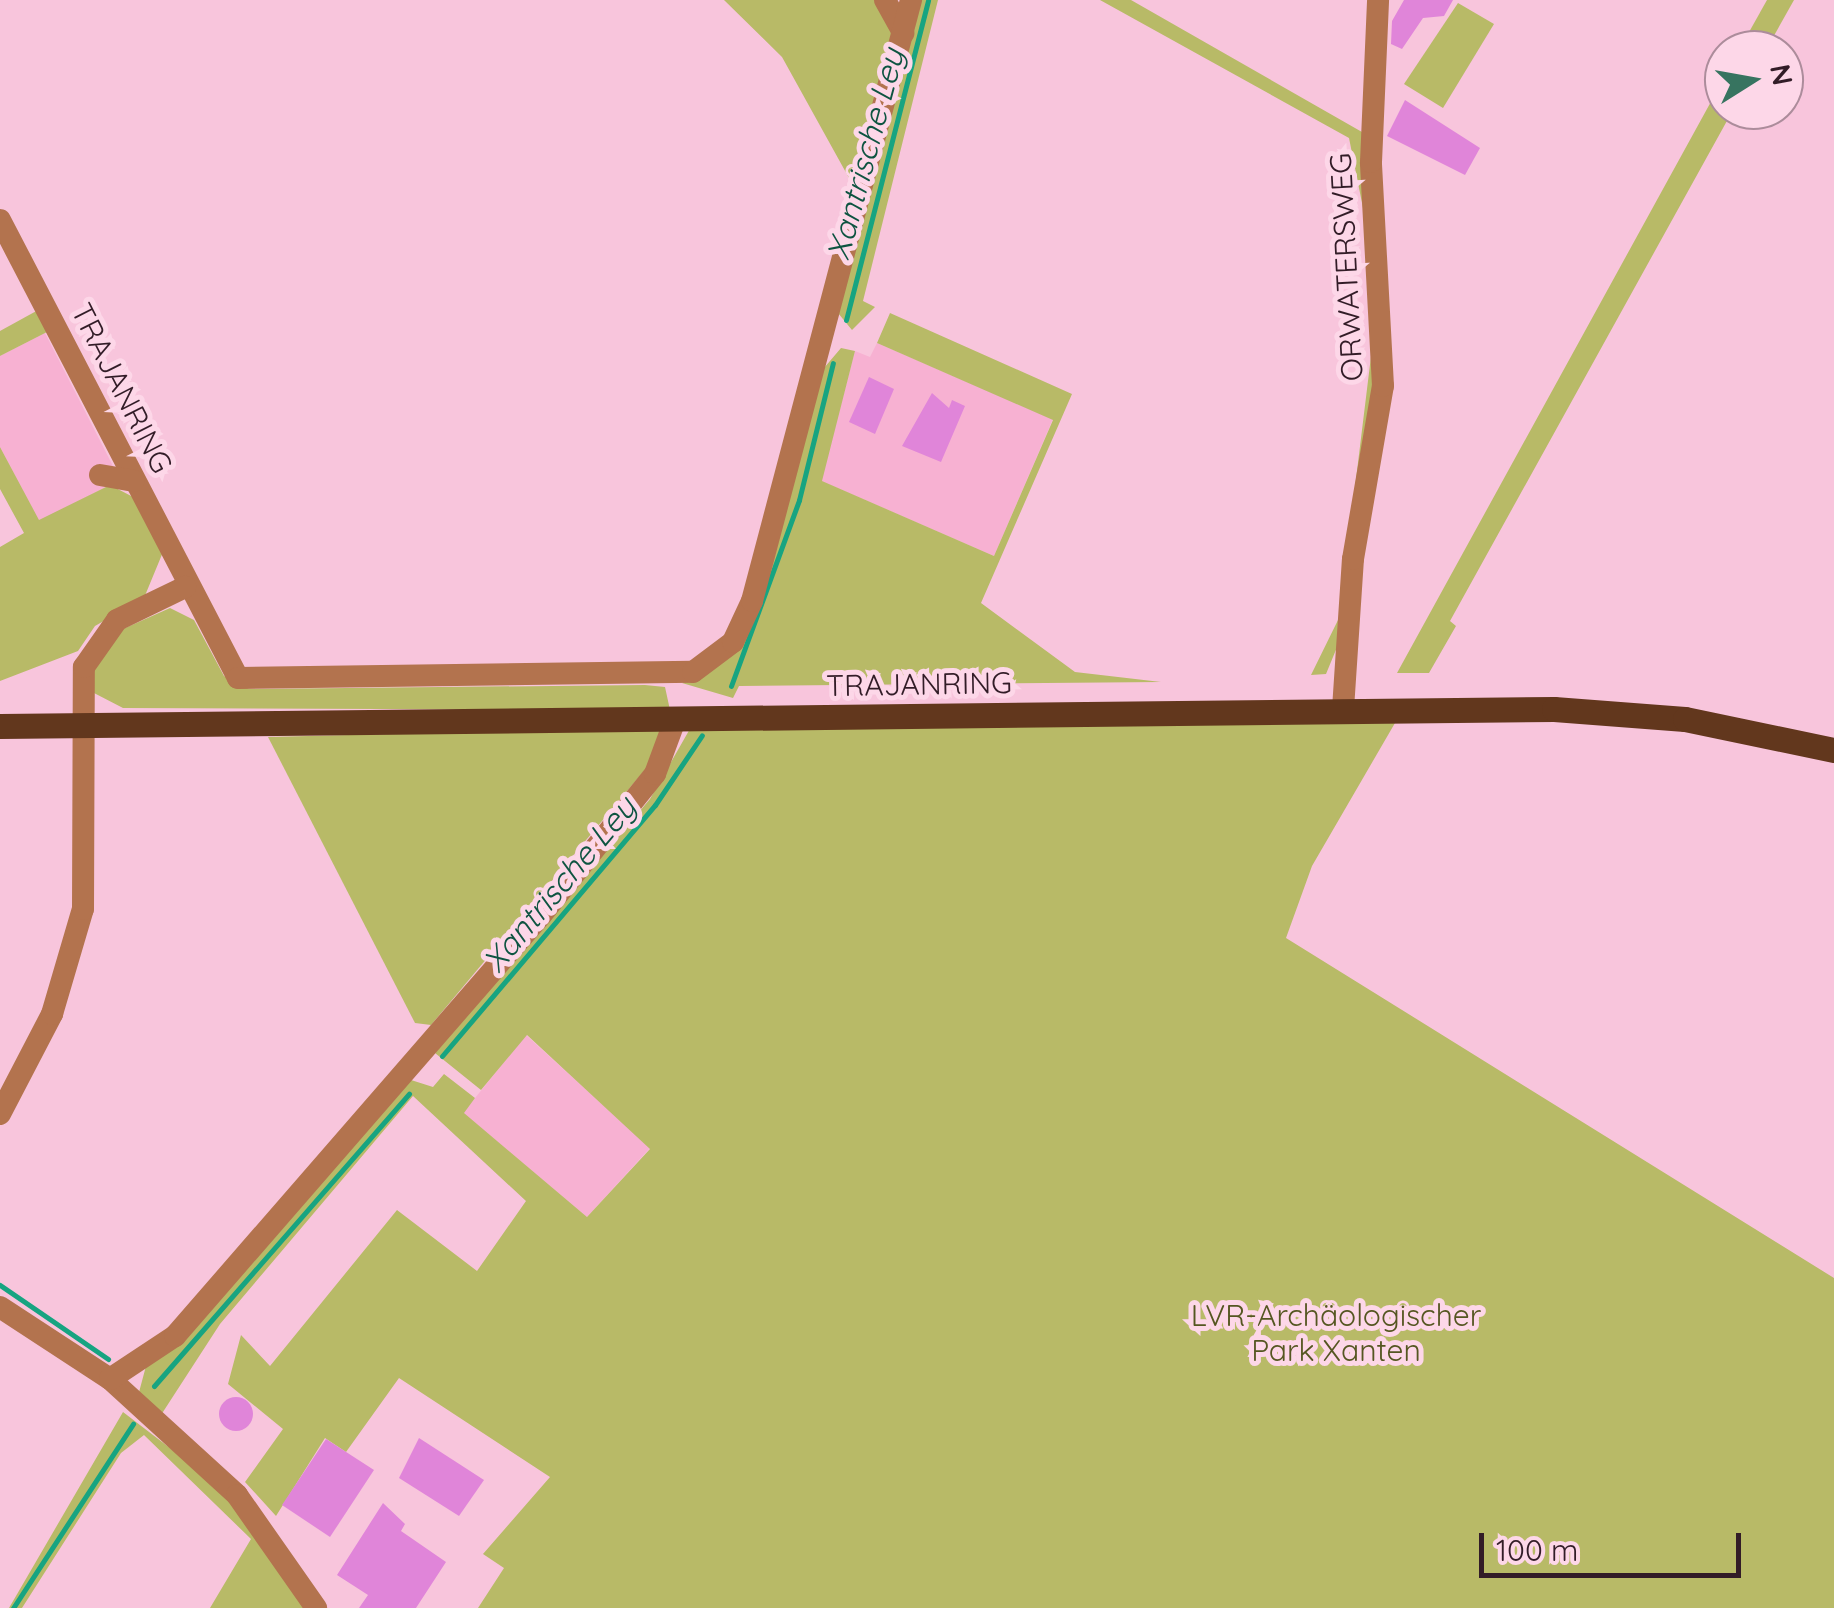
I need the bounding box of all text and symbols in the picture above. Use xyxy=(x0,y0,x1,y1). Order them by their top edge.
north arrow xyxy=(1704,30,1804,130)
water label: Xantrische Ley xyxy=(818,44,912,264)
text: N xyxy=(1763,61,1801,88)
street label: ORWATERSWEG xyxy=(1322,152,1370,382)
street label: TRAJANRING xyxy=(64,297,180,479)
street label: TRAJANRING xyxy=(826,664,1012,704)
water label: Xantrische Ley xyxy=(475,789,643,979)
park label: LVR-Archäologischer Park Xanten xyxy=(1191,1297,1481,1368)
scale bar xyxy=(1484,1513,1746,1575)
text: 100 m xyxy=(1496,1531,1578,1569)

